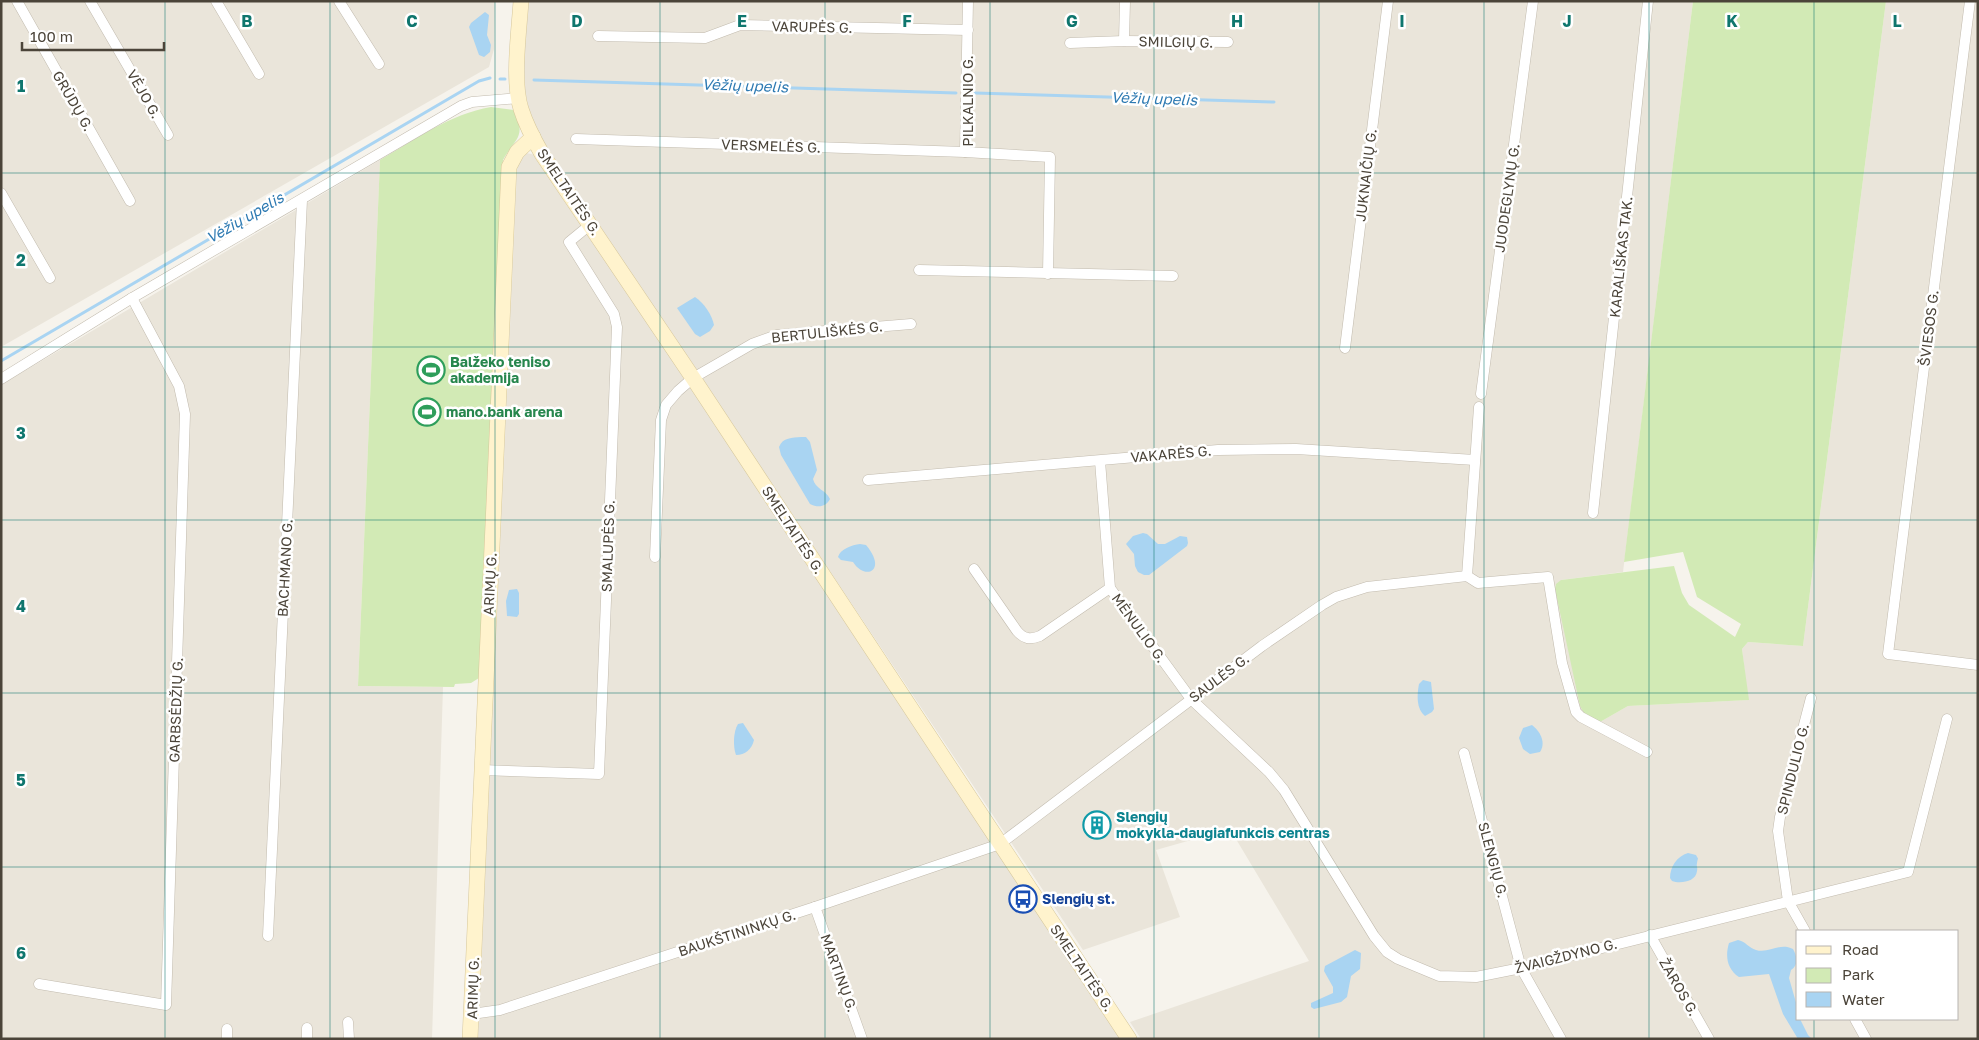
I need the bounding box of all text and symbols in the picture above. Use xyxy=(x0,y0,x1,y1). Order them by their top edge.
text: B xyxy=(241,11,253,31)
text: C xyxy=(406,11,418,31)
text: D xyxy=(571,11,583,31)
text: E xyxy=(737,11,747,31)
text: F xyxy=(902,11,912,31)
text: G xyxy=(1066,11,1078,31)
text: H xyxy=(1231,11,1243,31)
text: I xyxy=(1399,11,1405,31)
text: J xyxy=(1562,11,1572,31)
text: K xyxy=(1726,11,1738,31)
text: L xyxy=(1892,11,1902,31)
street label: VARUPĖS G. xyxy=(771,17,853,36)
scale bar xyxy=(22,20,165,52)
text: 100 m xyxy=(30,27,73,45)
street label: SMILGIŲ G. xyxy=(1139,32,1213,51)
street label: PILKALNIO G. xyxy=(959,55,976,147)
street label: VĖJO G. xyxy=(124,66,165,121)
street label: GRŪDŲ G. xyxy=(49,68,97,134)
water label: Vėžių upelis xyxy=(702,75,789,97)
text: 1 xyxy=(17,76,25,96)
water label: Vėžių upelis xyxy=(1111,88,1198,110)
street label: JUKNAIČIŲ G. xyxy=(1351,128,1380,222)
street label: VERSMELĖS G. xyxy=(721,135,821,156)
street label: JUODEGLYNŲ G. xyxy=(1490,142,1523,254)
street label: SMELTAITĖS G. xyxy=(534,145,605,238)
water label: Vėžių upelis xyxy=(203,187,288,247)
street label: KARALIŠKAS TAK. xyxy=(1606,195,1635,319)
text: 2 xyxy=(16,250,26,270)
street label: ŠVIESOS G. xyxy=(1915,289,1942,367)
street label: BERTULIŠKĖS G. xyxy=(770,317,884,346)
place label: Balžeko teniso akademija xyxy=(450,353,550,386)
sports icon: Balžeko teniso akademija xyxy=(416,355,446,385)
sports icon: mano.bank arena xyxy=(412,397,442,427)
place label: mano.bank arena xyxy=(446,403,563,420)
text: 3 xyxy=(16,423,26,443)
street label: VAKARĖS G. xyxy=(1130,441,1212,466)
street label: SMELTAITĖS G. xyxy=(759,483,828,577)
street label: SMALUPĖS G. xyxy=(597,500,618,592)
street label: BACHMANO G. xyxy=(273,519,296,617)
street label: ARIMŲ G. xyxy=(479,552,500,616)
street label: MĖNULIO G. xyxy=(1109,590,1170,666)
text: 4 xyxy=(16,596,26,616)
street label: SAULĖS G. xyxy=(1185,650,1252,706)
street label: GARBSĖDŽIŲ G. xyxy=(165,657,186,763)
street label: SPINDULIO G. xyxy=(1773,722,1812,816)
text: 5 xyxy=(16,770,26,790)
place label: Slengių mokykla-daugiafunkcis centras xyxy=(1116,808,1330,841)
building icon: Slengių mokykla-daugiafunkcis centras xyxy=(1082,810,1112,840)
street label: SLENGIŲ G. xyxy=(1475,820,1512,900)
bus stop icon: Slengių st. xyxy=(1008,884,1038,914)
place label: Slengių st. xyxy=(1042,890,1115,907)
street label: BAUKŠTININKŲ G. xyxy=(676,906,798,960)
street label: SMELTAITĖS G. xyxy=(1047,921,1118,1014)
legend xyxy=(1796,930,1959,1020)
street label: MARTINŲ G. xyxy=(817,931,861,1014)
street label: ŽVAIGŽDYNO G. xyxy=(1513,935,1619,976)
text: Road xyxy=(1842,940,1879,958)
text: 6 xyxy=(16,943,26,963)
street label: ŽAROS G. xyxy=(1656,955,1703,1019)
street label: ARIMŲ G. xyxy=(463,956,482,1020)
text: Park xyxy=(1842,965,1875,983)
text: Water xyxy=(1842,990,1885,1008)

